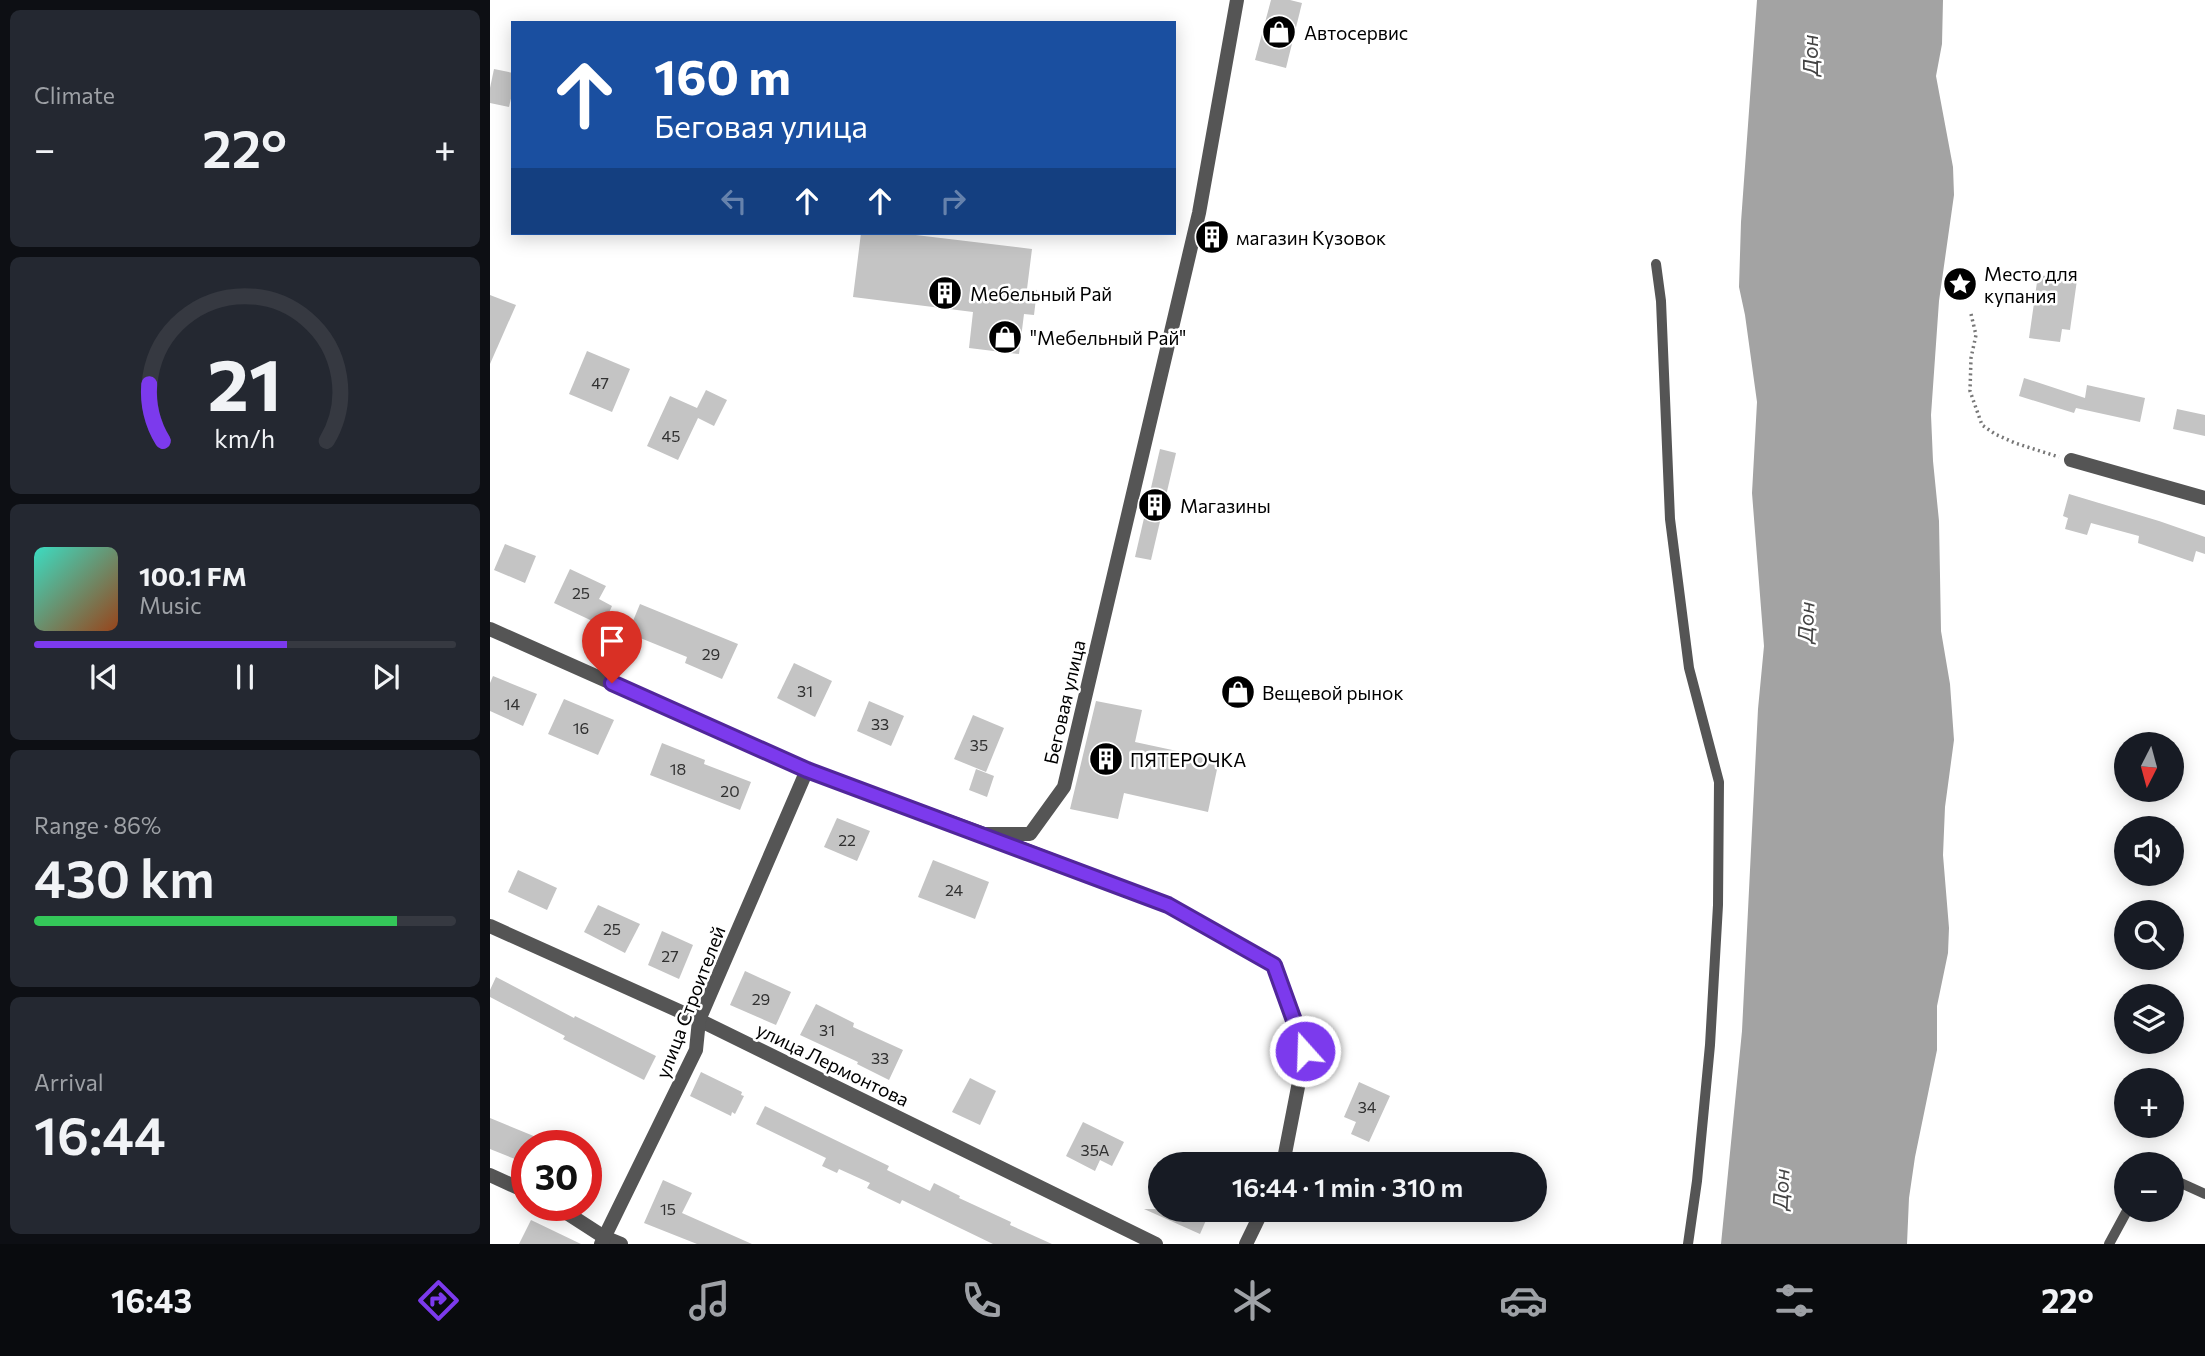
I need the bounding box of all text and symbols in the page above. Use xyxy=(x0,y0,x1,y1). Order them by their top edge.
shop icon: Автосервис xyxy=(1260,13,1298,51)
place label: Автосервис xyxy=(1304,21,1408,44)
water label: Дон xyxy=(1797,34,1822,77)
text: 160 m xyxy=(654,45,791,105)
icon: ahead xyxy=(539,49,630,140)
text: Climate xyxy=(34,81,115,109)
text: Беговая улица xyxy=(654,105,868,145)
text: 22° xyxy=(202,115,287,179)
text: − xyxy=(34,124,56,171)
text: + xyxy=(434,124,456,171)
icon: left xyxy=(715,182,753,220)
icon: ahead xyxy=(788,182,826,220)
icon: ahead xyxy=(861,182,899,220)
icon: right xyxy=(934,182,972,220)
building icon: магазин Кузовок xyxy=(1193,218,1231,256)
place label: магазин Кузовок xyxy=(1236,226,1386,249)
place label: Место для купания xyxy=(1984,262,2078,307)
place icon: Место для купания xyxy=(1941,265,1979,303)
building icon: Мебельный Рай xyxy=(926,274,964,312)
place label: Мебельный Рай xyxy=(970,282,1112,305)
shop icon: "Мебельный Рай" xyxy=(986,318,1024,356)
place label: "Мебельный Рай" xyxy=(1030,326,1186,349)
text: 21 xyxy=(208,338,282,427)
house number: 47 xyxy=(591,373,609,392)
text: km/h xyxy=(215,423,275,453)
house number: 45 xyxy=(662,426,680,445)
building icon: Магазины xyxy=(1136,486,1174,524)
place label: Магазины xyxy=(1180,494,1271,517)
text: 100.1 FM xyxy=(139,560,247,591)
house number: 25 xyxy=(572,583,590,602)
text: Music xyxy=(139,591,202,619)
water label: Дон xyxy=(1791,601,1819,645)
pin xyxy=(582,611,642,683)
icon: arrive xyxy=(593,622,631,660)
street label: Беговая улица xyxy=(1039,638,1089,766)
house number: 29 xyxy=(702,644,720,663)
icon: previous xyxy=(85,658,123,696)
icon: pause xyxy=(226,658,264,696)
icon: next xyxy=(367,658,405,696)
shop icon: Вещевой рынок xyxy=(1219,673,1257,711)
house number: 31 xyxy=(797,681,813,700)
place label: Вещевой рынок xyxy=(1262,681,1404,704)
house number: 14 xyxy=(504,694,521,713)
house number: 33 xyxy=(871,714,889,733)
house number: 16 xyxy=(573,718,589,737)
north arrow xyxy=(2114,732,2184,802)
map controls xyxy=(2114,732,2184,1222)
house number: 35 xyxy=(970,735,988,754)
building icon: ПЯТЕРОЧКА xyxy=(1087,740,1125,778)
place label: ПЯТЕРОЧКА xyxy=(1130,748,1246,771)
house number: 18 xyxy=(670,759,686,778)
house number: 20 xyxy=(720,781,740,800)
text: Range · 86% xyxy=(34,811,161,839)
button: sound xyxy=(2114,816,2184,886)
house number: 22 xyxy=(838,830,856,849)
text: 430 km xyxy=(34,845,215,909)
house number: 24 xyxy=(945,880,963,899)
button: search xyxy=(2114,900,2184,970)
house number: 25 xyxy=(603,919,621,938)
street label: улица Строителей xyxy=(650,923,730,1081)
house number: 27 xyxy=(661,946,679,965)
button: layers xyxy=(2114,984,2184,1054)
house number: 29 xyxy=(752,989,770,1008)
position arrow xyxy=(1268,1014,1342,1088)
street label: улица Лермонтова xyxy=(753,1017,913,1111)
house number: 31 xyxy=(819,1020,835,1039)
house number: 33 xyxy=(871,1048,889,1067)
text: Arrival xyxy=(34,1068,104,1096)
button: + xyxy=(2114,1068,2184,1138)
house number: 34 xyxy=(1358,1097,1377,1116)
text: 16:44 xyxy=(34,1102,166,1166)
speed limit sign: 30 xyxy=(511,1130,602,1221)
house number: 35А xyxy=(1081,1140,1110,1159)
button: − xyxy=(2114,1152,2184,1222)
water label: Дон xyxy=(1766,1168,1794,1212)
text: 16:44 · 1 min · 310 m xyxy=(1232,1171,1463,1202)
house number: 15 xyxy=(660,1199,676,1218)
icon: directions xyxy=(414,1276,463,1325)
icon: music xyxy=(685,1276,734,1325)
icon: phone xyxy=(957,1276,1006,1325)
icon: climate xyxy=(1228,1276,1277,1325)
icon: car xyxy=(1499,1276,1548,1325)
icon: filters xyxy=(1770,1276,1819,1325)
text: 16:43 xyxy=(111,1280,192,1320)
text: 22° xyxy=(2041,1280,2094,1320)

